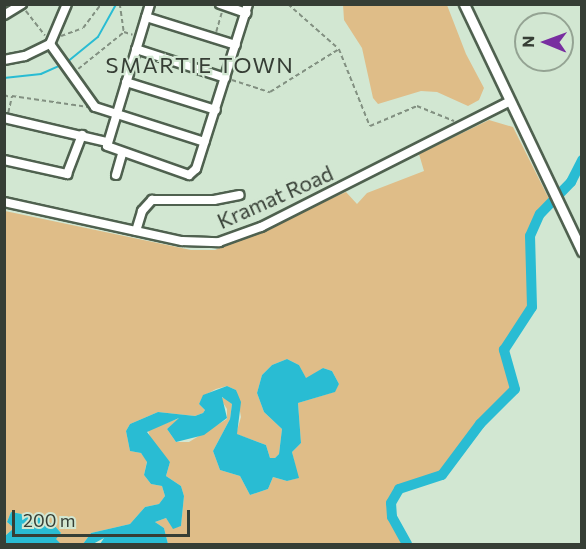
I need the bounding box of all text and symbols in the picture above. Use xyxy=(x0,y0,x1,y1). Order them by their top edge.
north arrow xyxy=(514,12,574,72)
text: N xyxy=(518,36,537,48)
district label: SMARTIE TOWN xyxy=(106,52,294,78)
street label: Kramat Road xyxy=(213,160,337,234)
scale bar xyxy=(15,498,194,536)
text: 200 m xyxy=(23,509,76,531)

